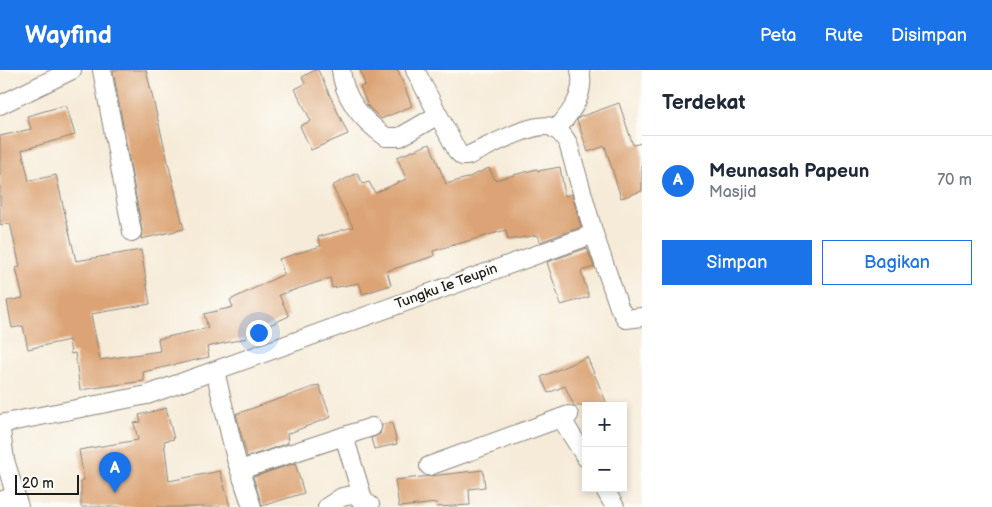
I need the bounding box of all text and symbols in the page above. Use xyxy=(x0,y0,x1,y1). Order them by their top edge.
text: Wayfind xyxy=(25,21,112,50)
text: Peta xyxy=(760,25,796,46)
text: Rute xyxy=(824,25,863,46)
text: Disimpan xyxy=(891,25,967,46)
text: Terdekat xyxy=(662,90,746,115)
text: Meunasah Papeun xyxy=(709,160,869,183)
text: A xyxy=(673,171,683,190)
text: 70 m xyxy=(937,171,972,190)
text: Masjid xyxy=(709,183,757,202)
button: Simpan xyxy=(662,240,812,285)
button: Bagikan xyxy=(822,240,972,285)
street label: Tungku Ie Teupin xyxy=(392,260,500,312)
your location xyxy=(246,320,272,346)
map controls xyxy=(582,402,627,492)
button: + xyxy=(582,402,627,447)
button: − xyxy=(582,447,627,492)
pin: A xyxy=(99,452,131,493)
scale bar xyxy=(15,472,79,495)
text: 20 m xyxy=(22,475,54,492)

